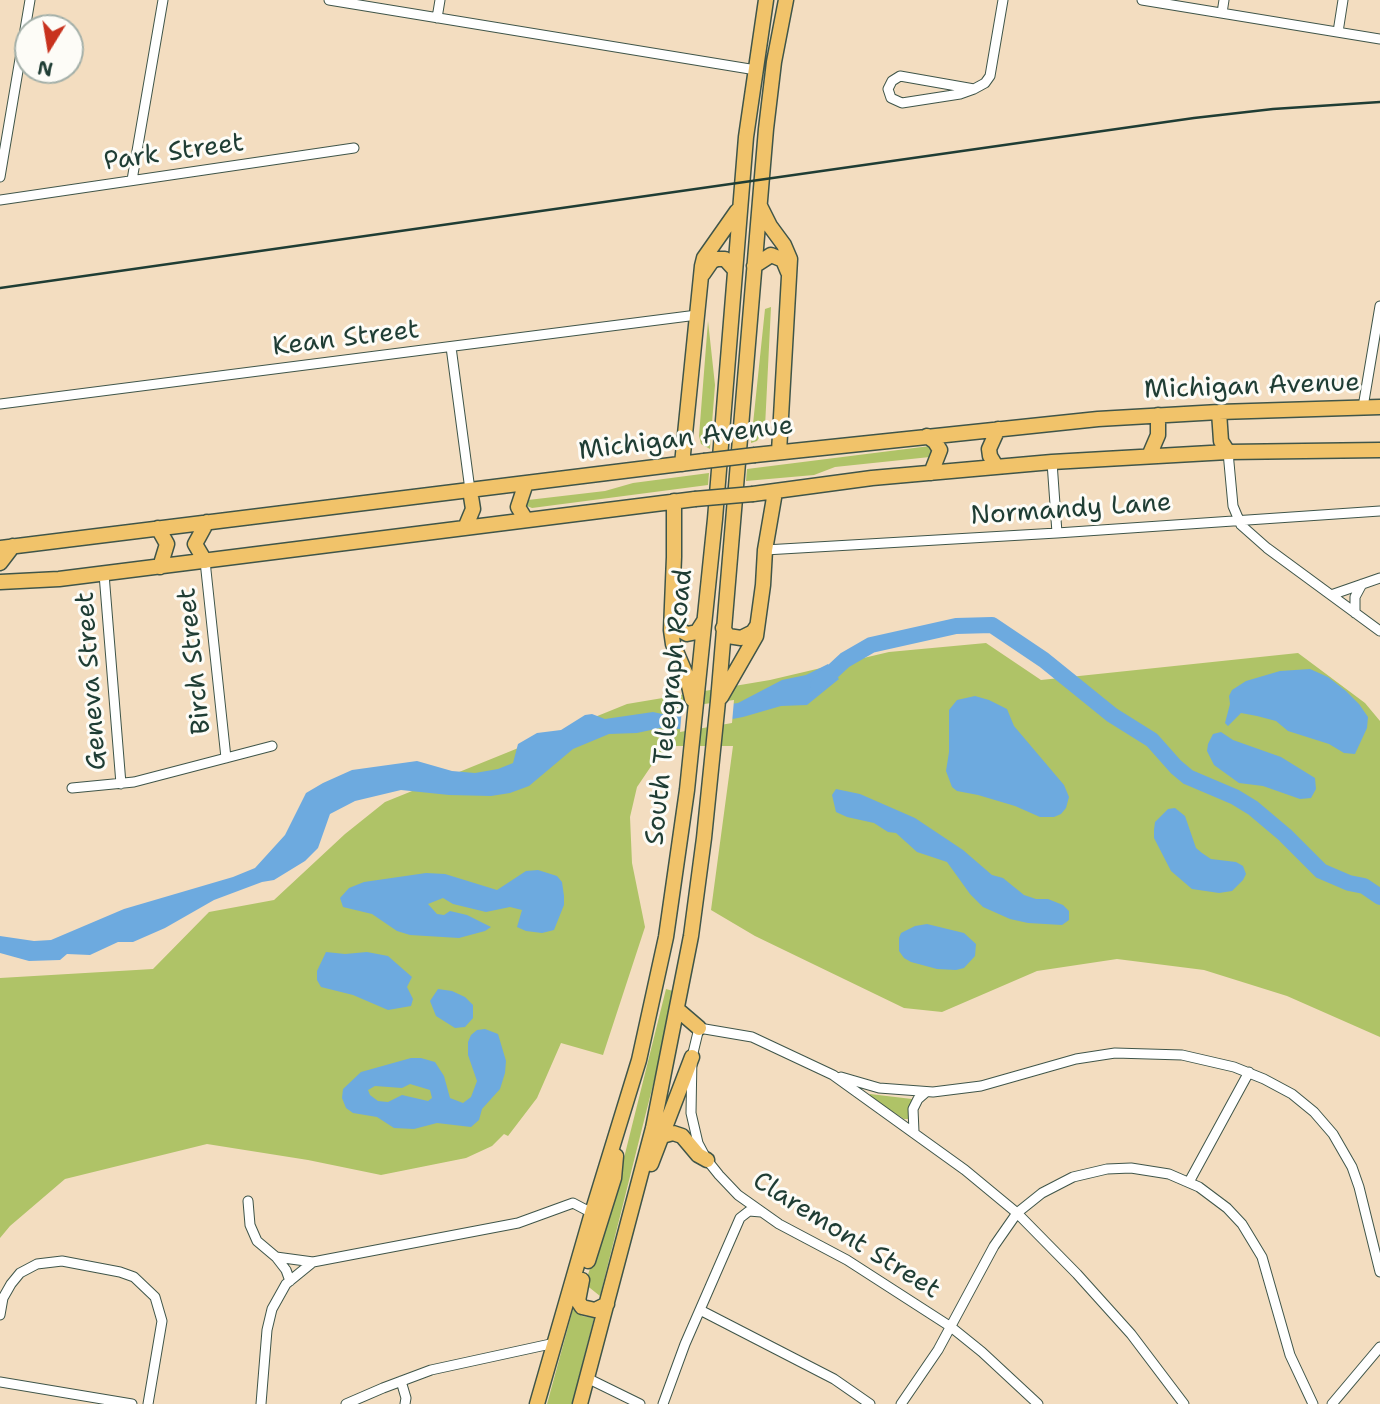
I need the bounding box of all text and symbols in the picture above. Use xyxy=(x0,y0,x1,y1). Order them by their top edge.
north arrow xyxy=(14,14,84,84)
text: N xyxy=(36,54,55,82)
street label: Park Street xyxy=(102,128,246,178)
street label: Kean Street xyxy=(271,315,421,363)
street label: Michigan Avenue xyxy=(1144,368,1360,406)
street label: Michigan Avenue xyxy=(577,410,795,468)
street label: Normandy Lane xyxy=(969,487,1173,533)
street label: South Telegraph Road xyxy=(640,567,700,847)
street label: Birch Street xyxy=(172,586,218,736)
street label: Geneva Street xyxy=(70,591,114,771)
street label: Claremont Street xyxy=(747,1166,945,1306)

